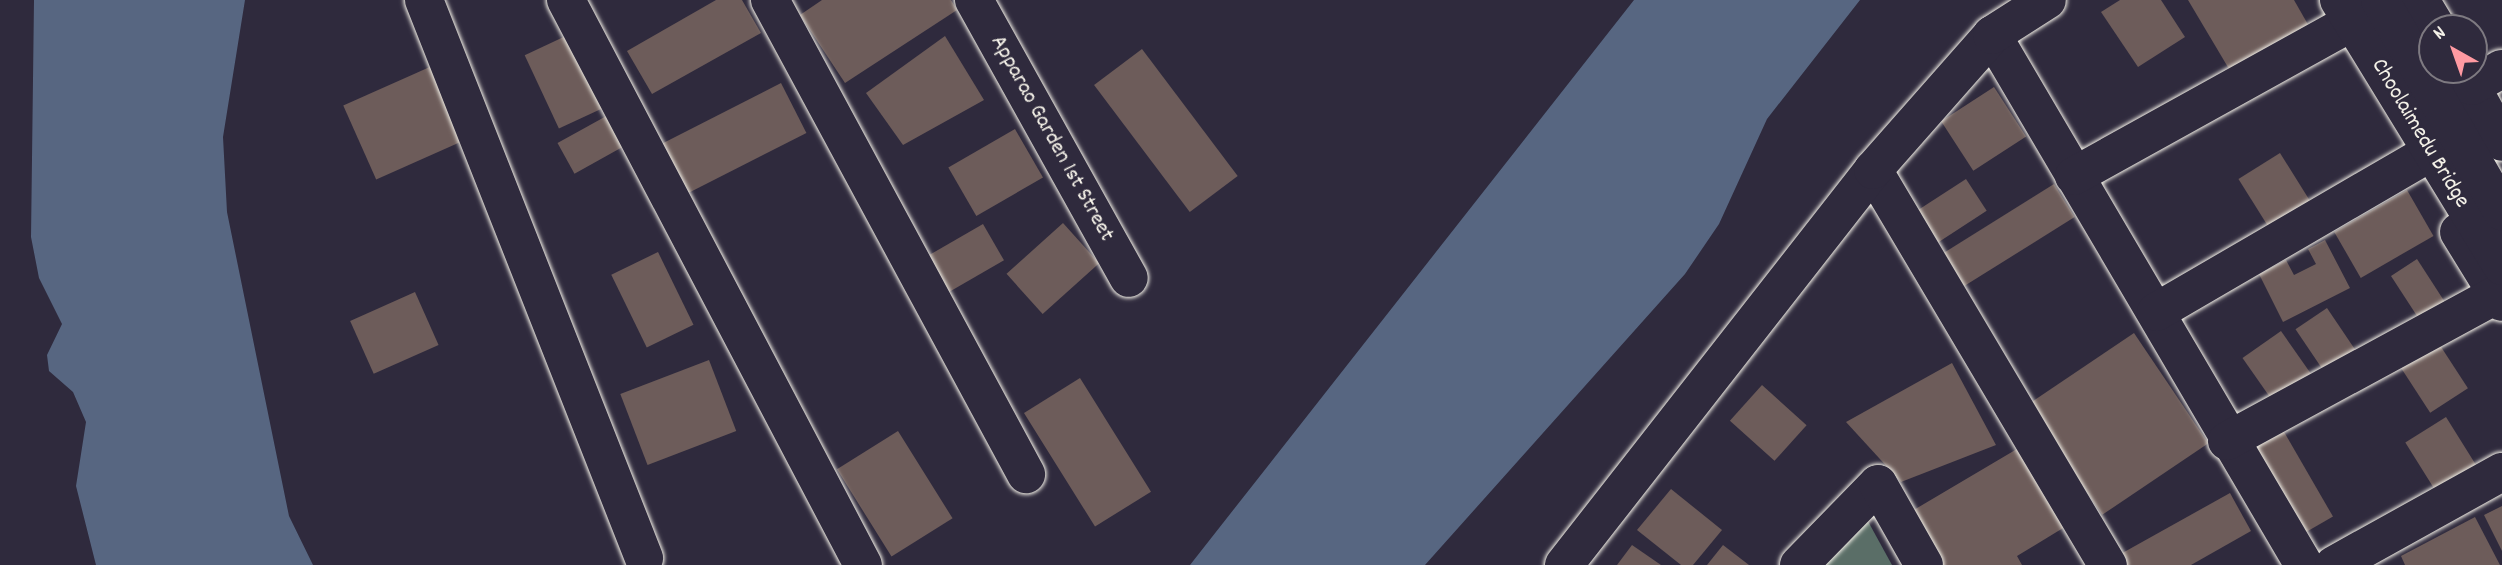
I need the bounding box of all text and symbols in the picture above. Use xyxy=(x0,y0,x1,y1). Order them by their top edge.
north arrow xyxy=(2418,14,2488,84)
text: N xyxy=(2428,21,2453,47)
street label: Apparao Garden 1st Street xyxy=(983,31,1119,247)
street label: Choolaimedu Bridge xyxy=(2364,54,2474,214)

